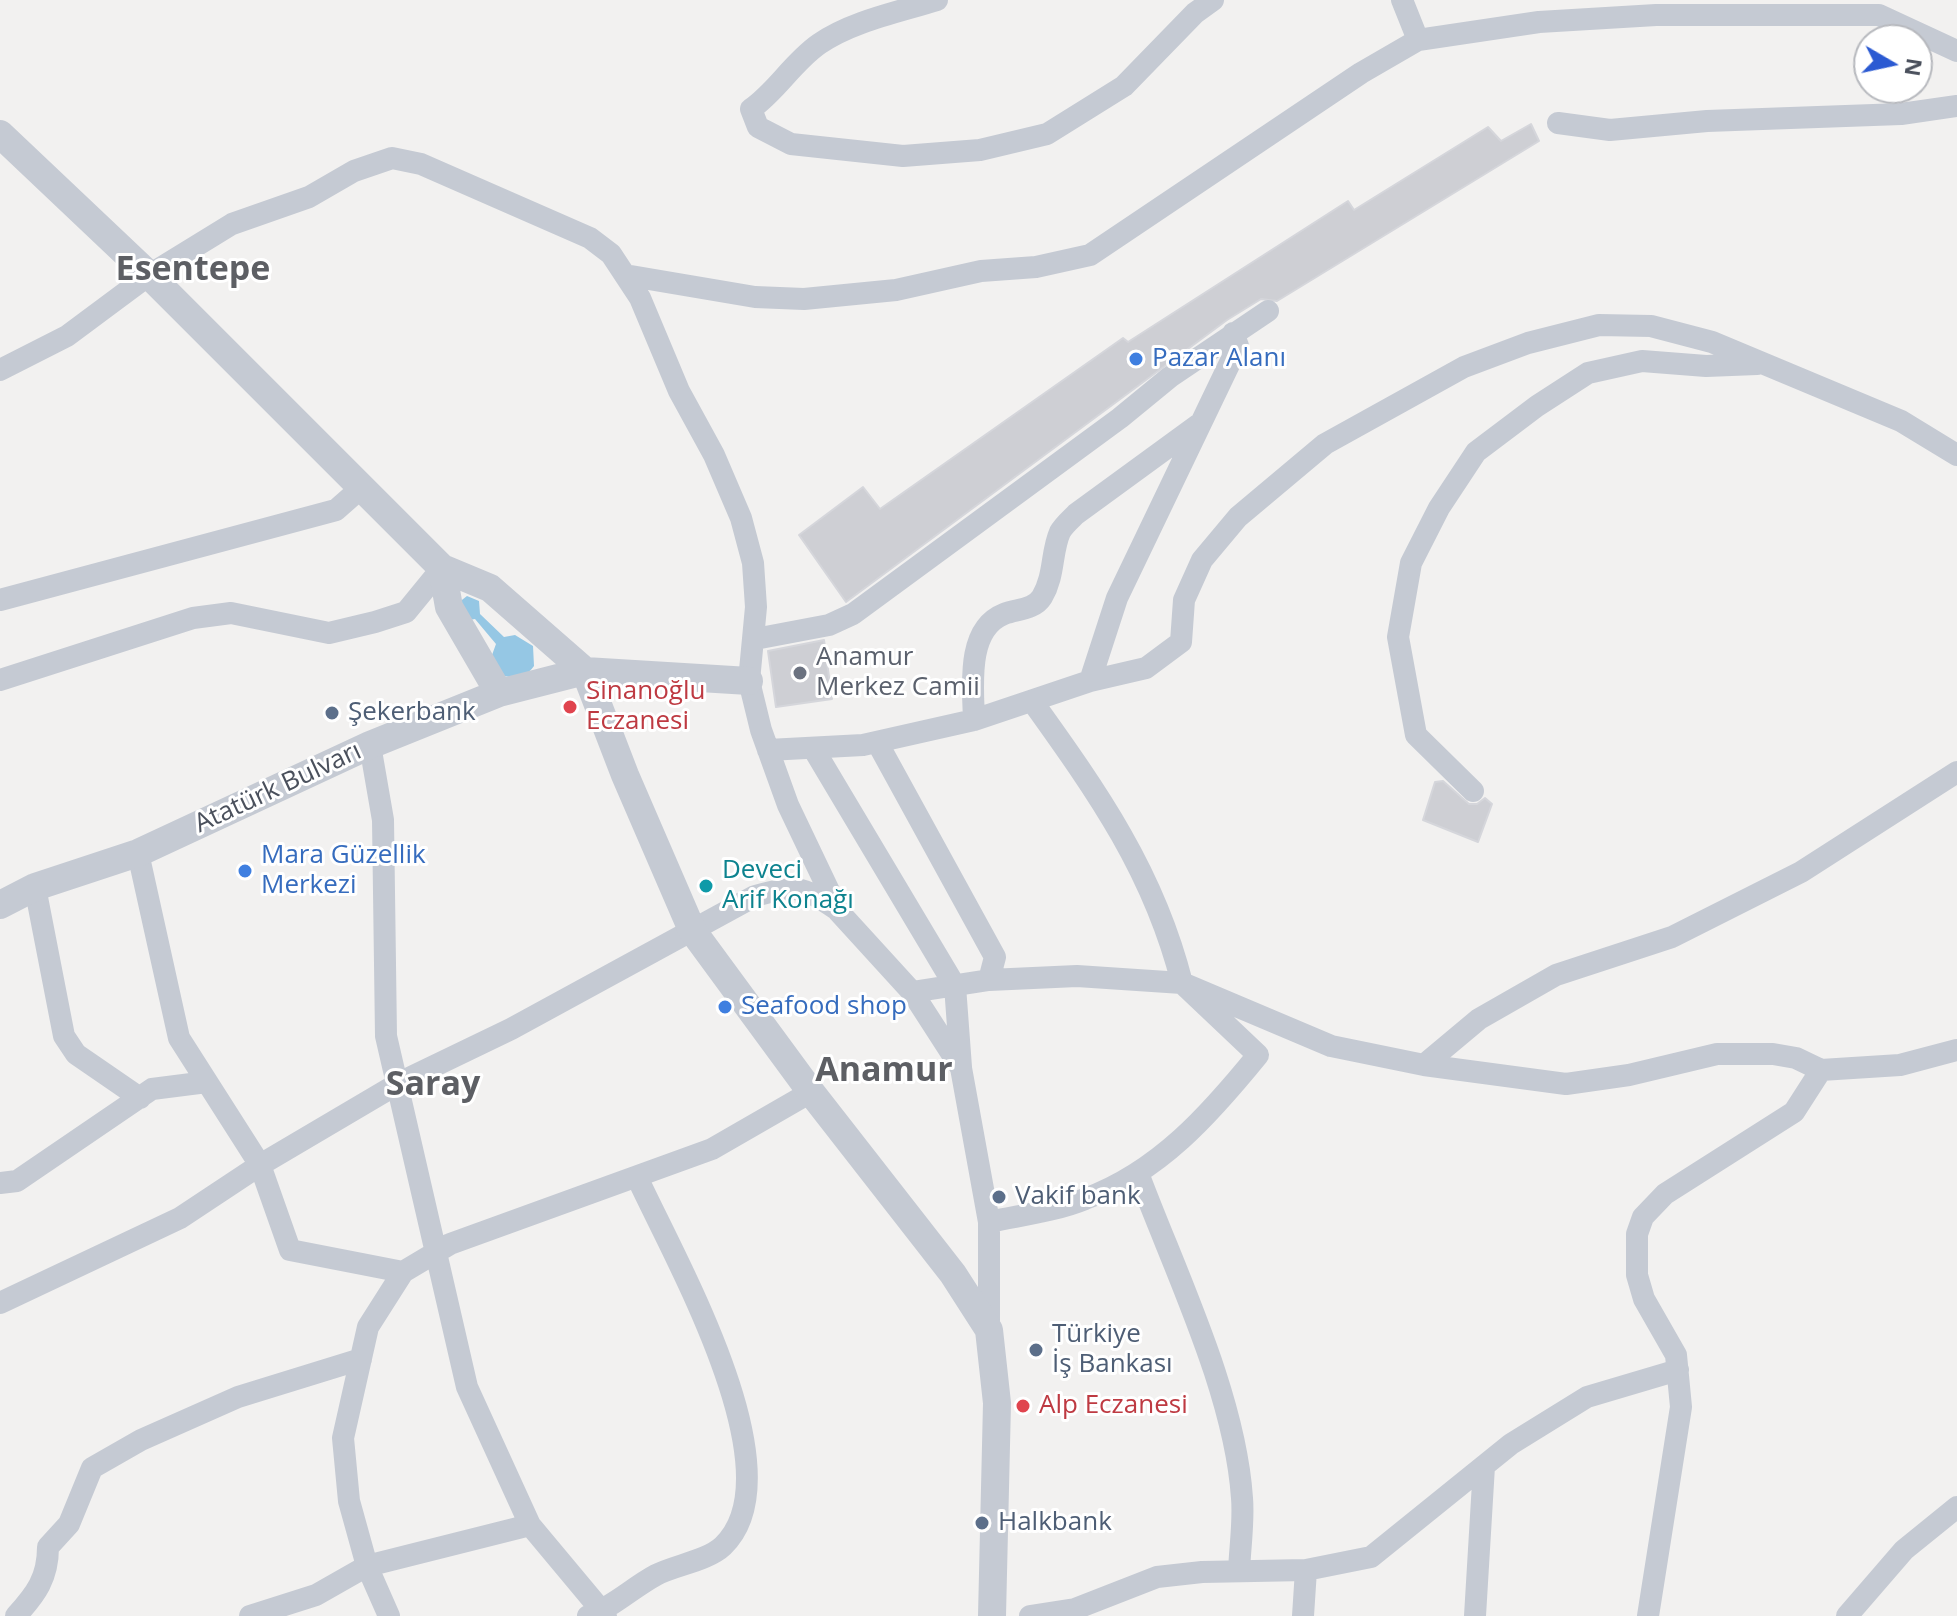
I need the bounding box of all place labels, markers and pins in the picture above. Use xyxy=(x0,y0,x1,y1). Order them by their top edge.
place label: Pazar Alanı xyxy=(1152,343,1286,375)
marker: Pazar Alanı xyxy=(1127,350,1145,368)
place label: Anamur Merkez Camii xyxy=(816,642,980,704)
marker: Anamur Merkez Camii xyxy=(791,664,809,682)
place label: Sinanoğlu Eczanesi xyxy=(586,676,705,738)
place label: Şekerbank xyxy=(348,697,476,729)
marker: Sinanoğlu Eczanesi xyxy=(561,698,579,716)
marker: Şekerbank xyxy=(323,704,341,722)
place label: Mara Güzellik Merkezi xyxy=(261,840,426,902)
place label: Deveci Arif Konağı xyxy=(722,855,854,916)
marker: Mara Güzellik Merkezi xyxy=(236,862,254,880)
marker: Deveci Arif Konağı xyxy=(697,877,715,895)
place label: Seafood shop xyxy=(741,991,907,1023)
marker: Seafood shop xyxy=(716,998,734,1016)
place label: Vakif bank xyxy=(1015,1181,1141,1213)
marker: Vakif bank xyxy=(990,1188,1008,1206)
place label: Türkiye İş Bankası xyxy=(1052,1319,1173,1380)
marker: Türkiye İş Bankası xyxy=(1027,1341,1045,1359)
place label: Alp Eczanesi xyxy=(1039,1390,1188,1422)
marker: Alp Eczanesi xyxy=(1014,1397,1032,1415)
place label: Halkbank xyxy=(998,1507,1112,1539)
marker: Halkbank xyxy=(973,1514,991,1532)

